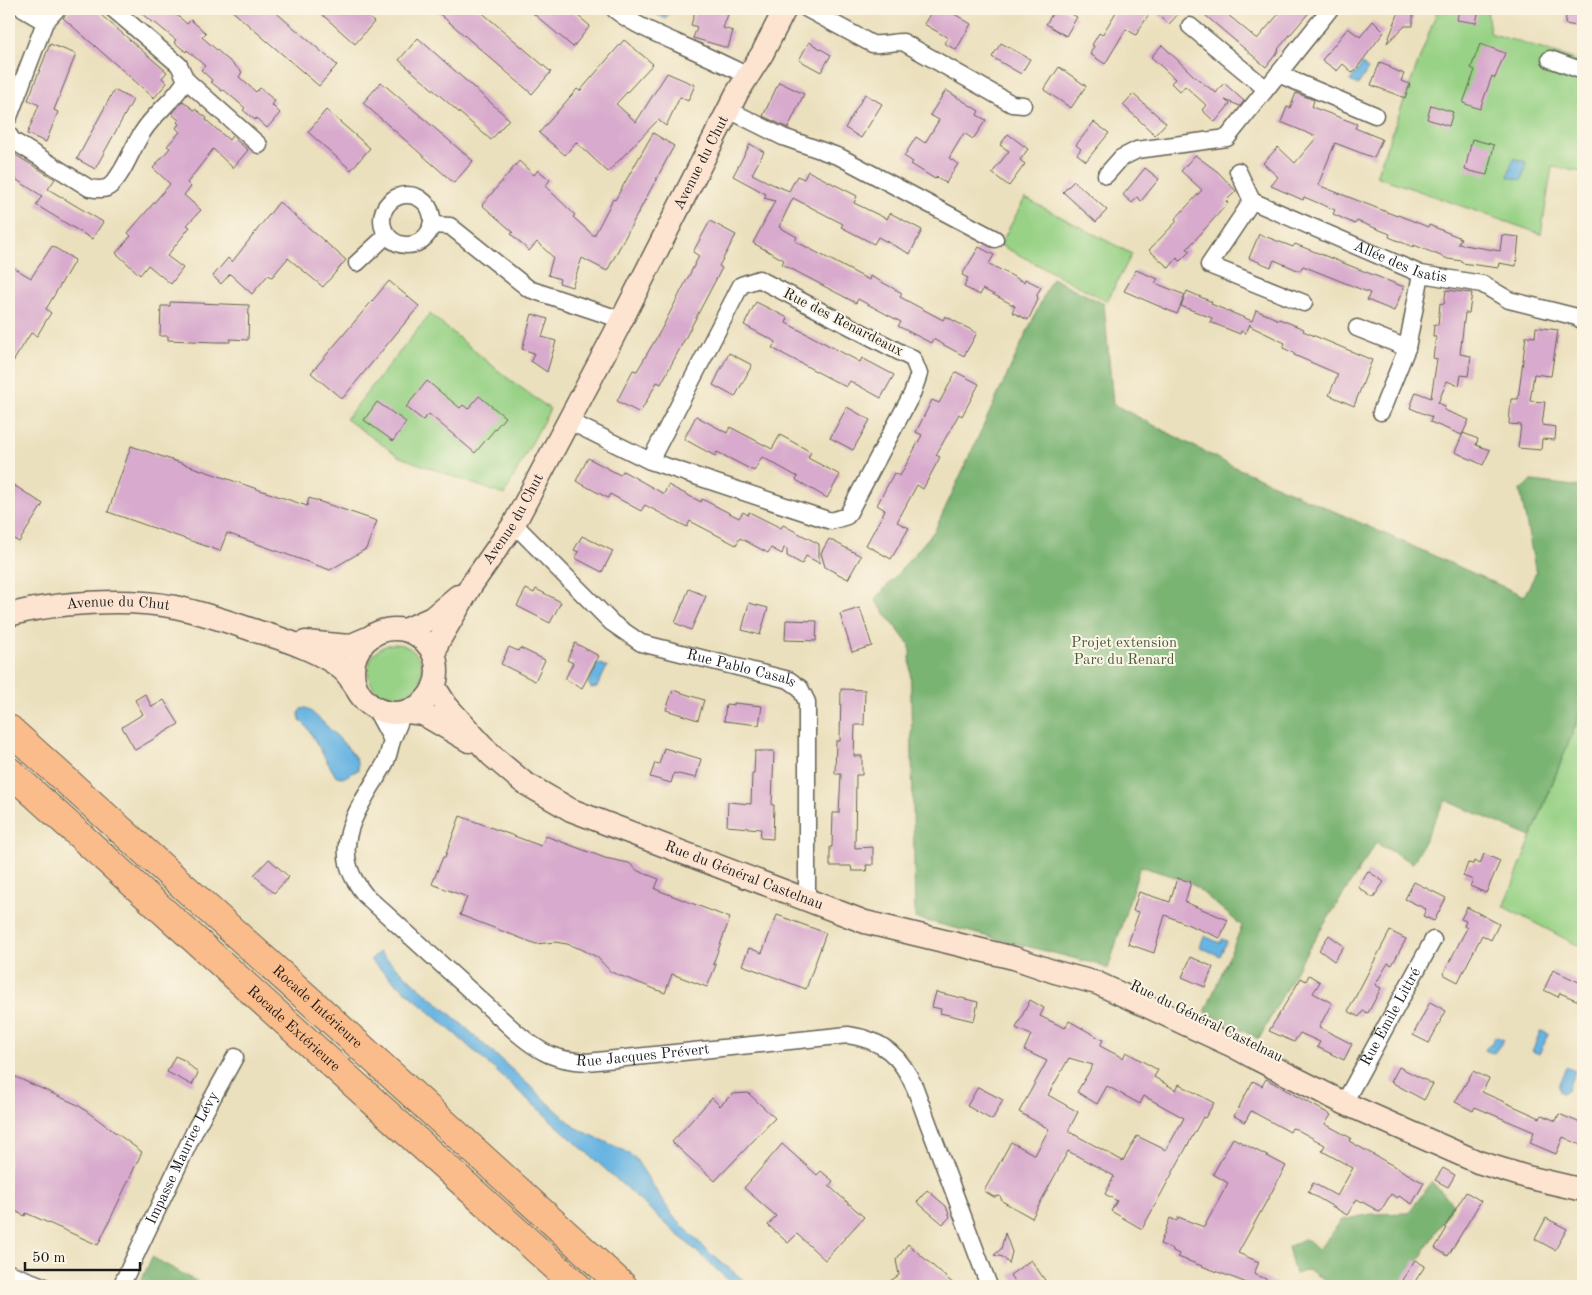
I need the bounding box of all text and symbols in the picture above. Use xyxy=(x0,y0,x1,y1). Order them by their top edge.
street label: Avenue du Chut xyxy=(671,113,732,212)
street label: Allée des Isatis xyxy=(1351,238,1448,286)
street label: Rue des Renardeaux xyxy=(781,286,906,360)
street label: Avenue du Chut xyxy=(480,471,547,567)
street label: Avenue du Chut xyxy=(66,595,171,613)
park label: Projet extension Parc du Renard xyxy=(1071,636,1177,668)
street label: Rue Pablo Casals xyxy=(685,647,799,690)
street label: Rue du Général Castelnau xyxy=(662,839,825,913)
street label: Rocade Intérieure xyxy=(269,963,365,1052)
street label: Rue Émile Littré xyxy=(1358,965,1424,1068)
street label: Rue du Général Castelnau xyxy=(1127,978,1285,1066)
street label: Rocade Extérieure xyxy=(244,983,343,1075)
street label: Rue Jacques Prévert xyxy=(575,1042,710,1070)
street label: Impasse Maurice Lévy xyxy=(144,1089,222,1227)
scale bar xyxy=(25,1240,140,1272)
text: 50 m xyxy=(32,1251,66,1266)

